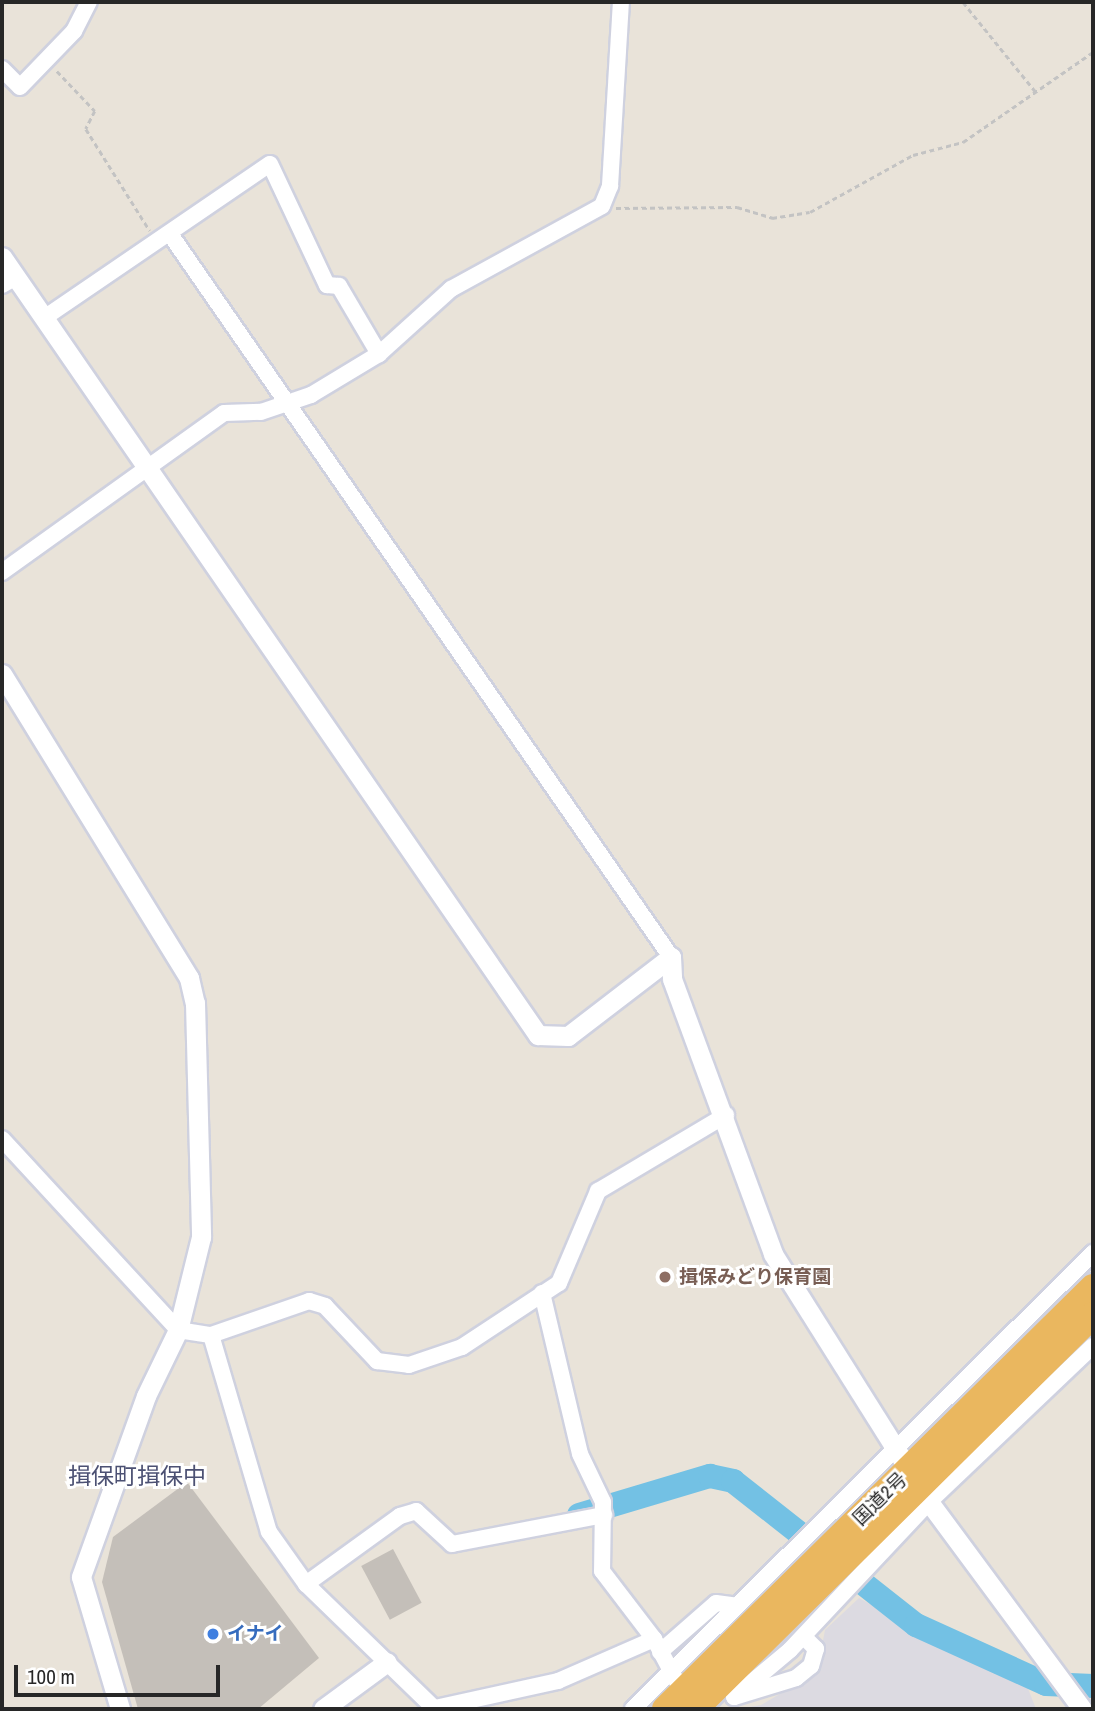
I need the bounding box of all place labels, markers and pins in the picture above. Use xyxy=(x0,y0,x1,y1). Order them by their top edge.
place label: 揖保みどり保育園 xyxy=(679,1266,831,1288)
marker: 揖保みどり保育園 xyxy=(657,1269,673,1285)
place label: イナイ xyxy=(227,1623,284,1645)
marker: イナイ xyxy=(205,1626,221,1642)

